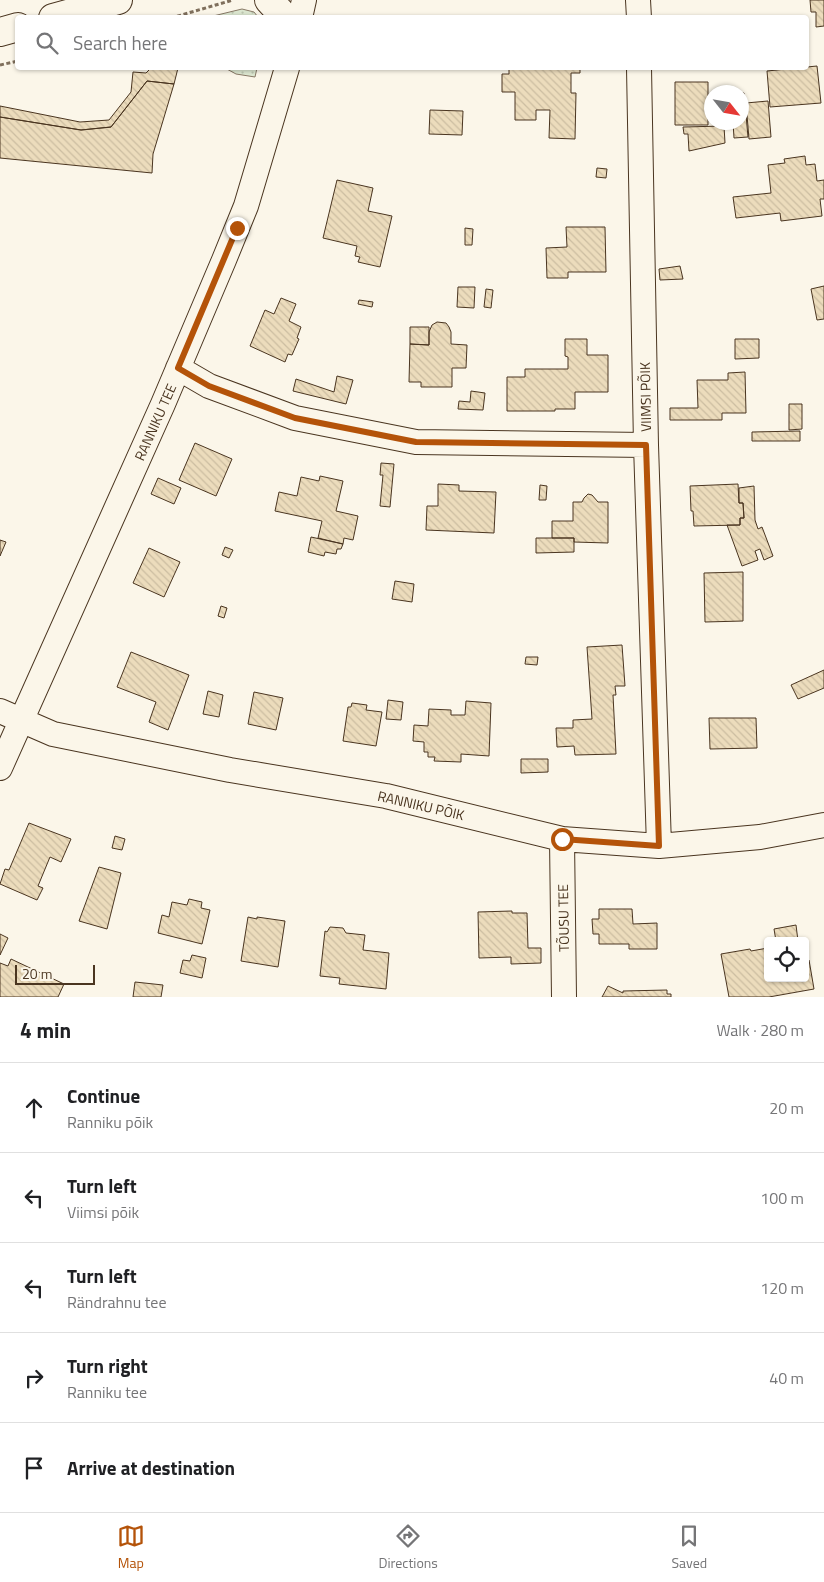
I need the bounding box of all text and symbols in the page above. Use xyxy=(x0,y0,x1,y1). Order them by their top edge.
search box xyxy=(15,15,809,70)
text: Search here xyxy=(73,28,167,57)
icon: search xyxy=(33,29,61,57)
north arrow xyxy=(704,85,749,130)
route end xyxy=(226,217,249,240)
street label: VIIMSI PÕIK xyxy=(634,362,656,432)
street label: RANNIKU TEE xyxy=(129,380,181,464)
street label: RANNIKU PÕIK xyxy=(376,785,466,825)
route start xyxy=(551,828,574,851)
street label: TÕUSU TEE xyxy=(552,884,574,952)
map controls xyxy=(764,937,809,982)
button: locate xyxy=(764,937,809,982)
scale bar xyxy=(15,962,95,985)
text: 20 m xyxy=(22,963,52,984)
text: 4 min xyxy=(20,1014,71,1046)
text: Walk · 280 m xyxy=(716,1018,804,1042)
text: Continue xyxy=(67,1081,140,1110)
icon: ahead xyxy=(20,1094,48,1122)
text: 20 m xyxy=(769,1096,804,1120)
text: Ranniku põik xyxy=(67,1110,153,1134)
text: Turn left xyxy=(67,1171,137,1200)
icon: left xyxy=(20,1184,48,1212)
text: 100 m xyxy=(760,1186,804,1210)
text: Viimsi põik xyxy=(67,1200,139,1224)
text: Turn left xyxy=(67,1261,137,1290)
icon: left xyxy=(20,1274,48,1302)
text: 120 m xyxy=(760,1276,804,1300)
text: Rändrahnu tee xyxy=(67,1290,166,1314)
text: Turn right xyxy=(67,1351,148,1380)
icon: right xyxy=(20,1364,48,1392)
text: 40 m xyxy=(769,1366,804,1390)
text: Ranniku tee xyxy=(67,1380,147,1404)
text: Arrive at destination xyxy=(67,1453,235,1482)
icon: arrive xyxy=(20,1454,48,1482)
tab: Map xyxy=(117,1522,145,1573)
tab: Directions xyxy=(378,1522,438,1573)
tab: Saved xyxy=(672,1522,707,1573)

